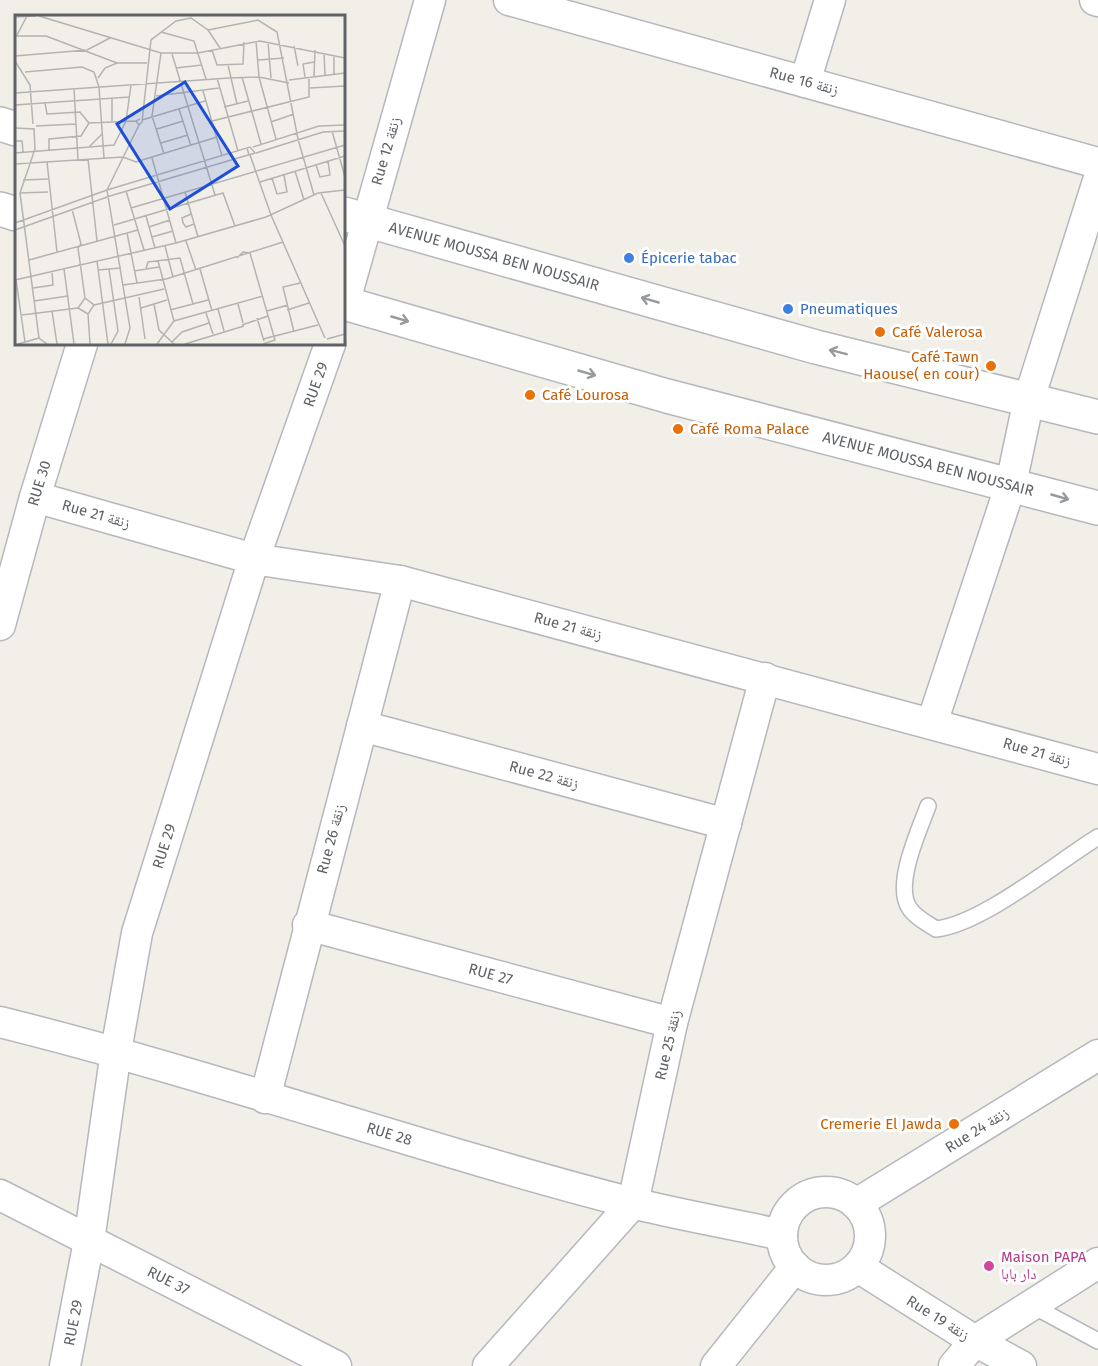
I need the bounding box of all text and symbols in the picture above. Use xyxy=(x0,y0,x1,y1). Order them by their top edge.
inset map xyxy=(15,15,345,345)
street label: Rue 16 زنقة xyxy=(767,63,841,99)
street label: Rue 12 زنقة xyxy=(368,115,404,187)
street label: AVENUE MOUSSA BEN NOUSSAIR xyxy=(387,218,601,294)
place label: Épicerie tabac xyxy=(641,249,737,267)
marker: Épicerie tabac xyxy=(622,251,636,265)
one-way arrow xyxy=(641,294,660,305)
place label: Pneumatiques xyxy=(800,300,898,318)
marker: Pneumatiques xyxy=(781,302,795,316)
one-way arrow xyxy=(390,314,409,325)
place label: Café Valerosa xyxy=(892,323,983,341)
marker: Café Valerosa xyxy=(873,325,887,339)
one-way arrow xyxy=(828,346,847,358)
place label: Café Tawn Haouse( en cour) xyxy=(863,348,979,383)
marker: Café Tawn Haouse( en cour) xyxy=(984,359,998,373)
street label: RUE 29 xyxy=(300,360,332,409)
one-way arrow xyxy=(577,368,596,379)
place label: Café Lourosa xyxy=(542,386,629,404)
marker: Café Lourosa xyxy=(523,388,537,402)
place label: Café Roma Palace xyxy=(690,420,809,438)
marker: Café Roma Palace xyxy=(671,422,685,436)
street label: AVENUE MOUSSA BEN NOUSSAIR xyxy=(821,428,1036,500)
street label: RUE 30 xyxy=(24,458,55,508)
one-way arrow xyxy=(1050,492,1069,503)
street label: Rue 21 زنقة xyxy=(60,496,132,532)
street label: Rue 21 زنقة xyxy=(532,608,604,644)
street label: Rue 21 زنقة xyxy=(1001,734,1073,770)
street label: Rue 22 زنقة xyxy=(507,757,581,793)
street label: Rue 26 زنقة xyxy=(313,802,349,876)
street label: RUE 29 xyxy=(149,821,180,871)
street label: RUE 27 xyxy=(466,960,515,989)
street label: Rue 25 زنقة xyxy=(651,1008,685,1082)
street label: Rue 24 زنقة xyxy=(942,1103,1012,1157)
place label: Cremerie El Jawda xyxy=(820,1115,942,1133)
marker: Cremerie El Jawda xyxy=(947,1117,961,1131)
street label: RUE 28 xyxy=(364,1119,414,1149)
place label: Maison PAPA دار بابا xyxy=(1001,1248,1087,1283)
marker: Maison PAPA دار بابا xyxy=(982,1259,996,1273)
street label: RUE 37 xyxy=(144,1262,193,1299)
street label: Rue 19 زنقة xyxy=(903,1292,973,1345)
street label: RUE 29 xyxy=(60,1298,87,1347)

